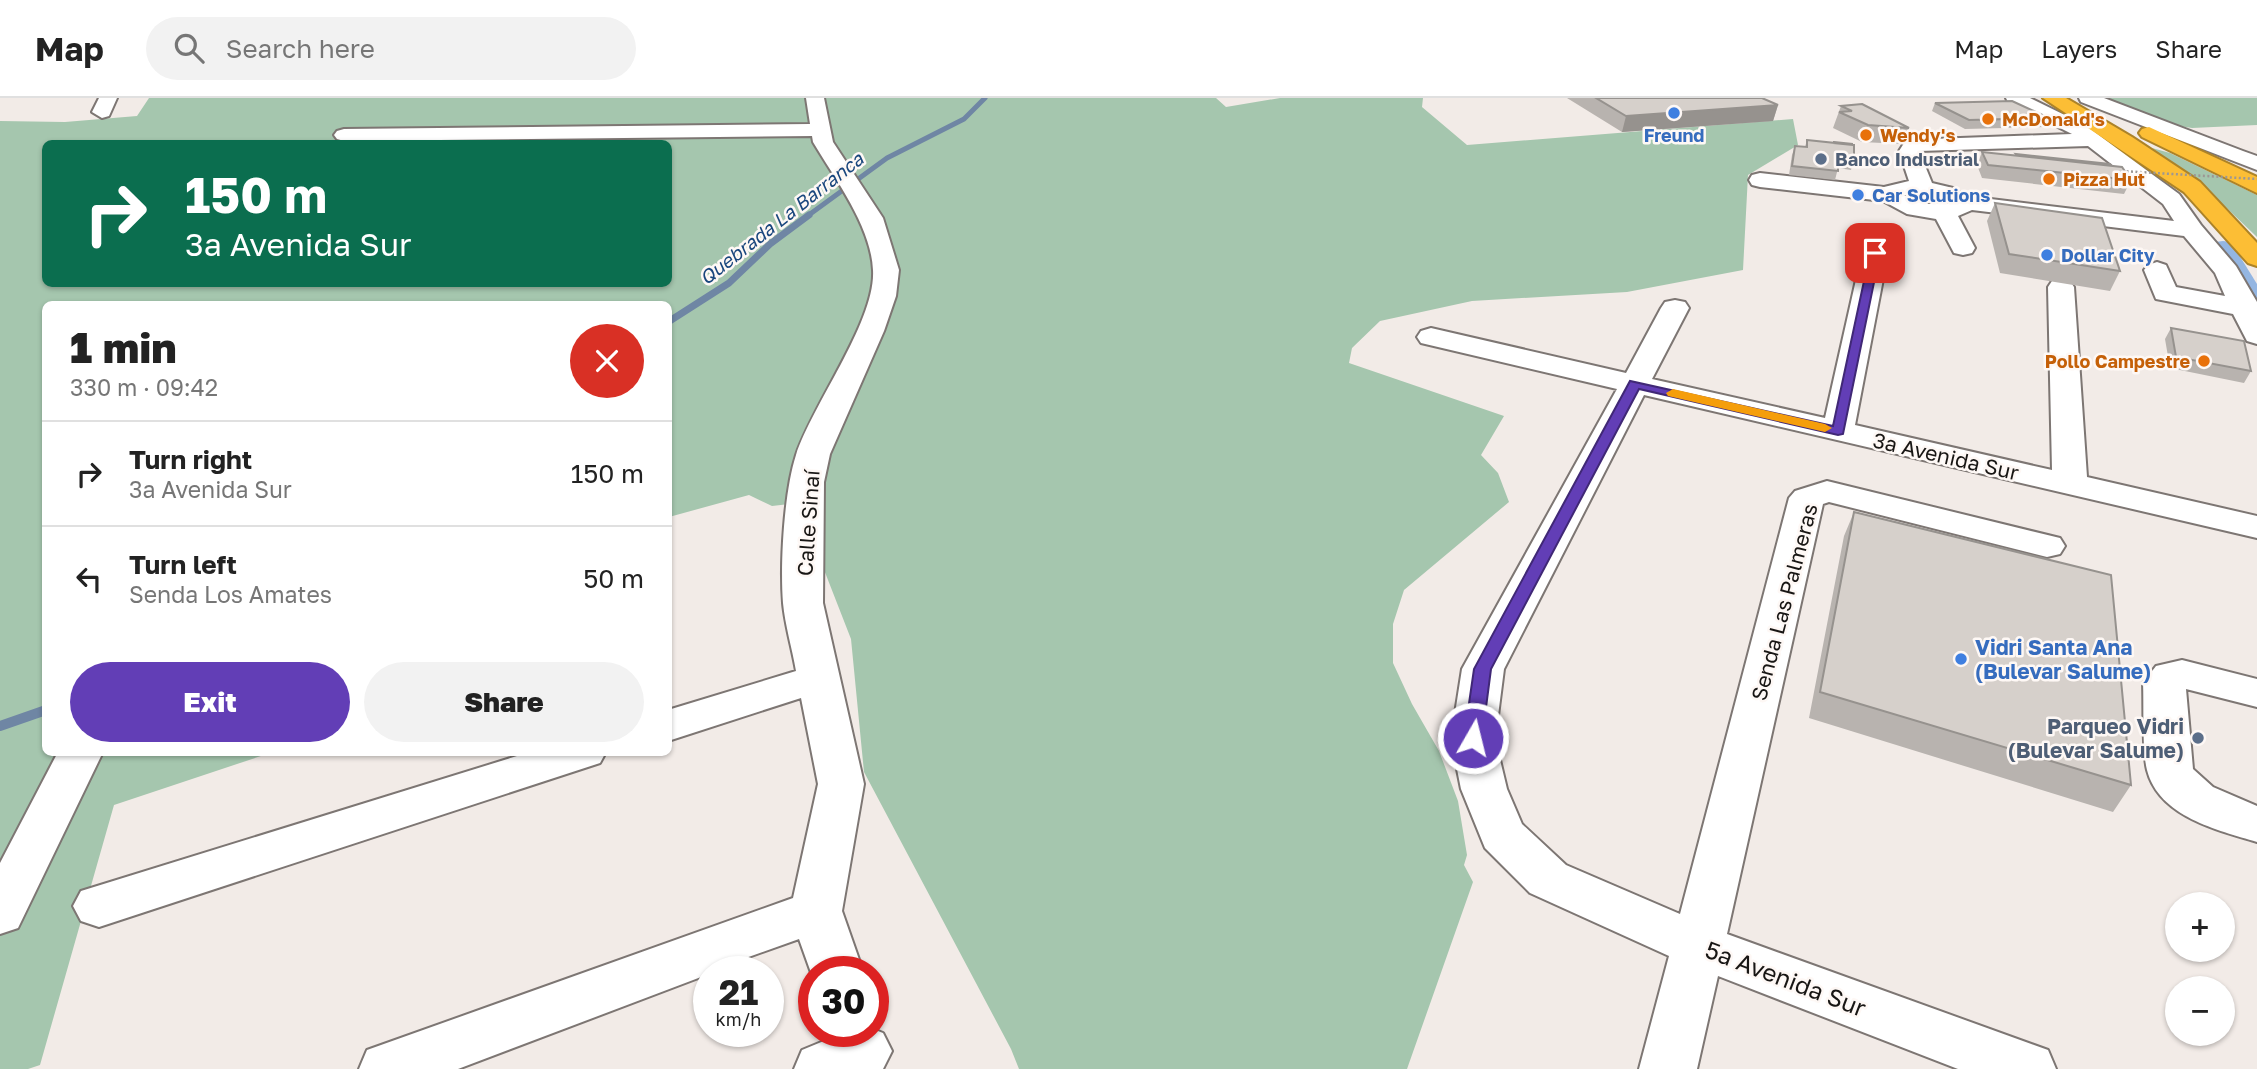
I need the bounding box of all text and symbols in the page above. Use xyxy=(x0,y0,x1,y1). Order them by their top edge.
search box xyxy=(146,17,636,80)
text: Map xyxy=(35,29,104,68)
icon: search xyxy=(170,29,208,67)
text: Search here xyxy=(226,33,375,64)
text: Map xyxy=(1954,34,2003,63)
text: Layers xyxy=(2041,34,2117,63)
text: Share xyxy=(2155,34,2222,63)
marker: Freund xyxy=(1666,105,1682,121)
place label: McDonald's xyxy=(2002,108,2105,130)
marker: McDonald's xyxy=(1980,111,1996,127)
place label: Freund xyxy=(1644,124,1704,146)
place label: Wendy's xyxy=(1880,124,1955,146)
marker: Wendy's xyxy=(1858,127,1874,143)
water label: Quebrada La Barranca xyxy=(695,146,868,289)
place label: Banco Industrial xyxy=(1835,148,1979,170)
marker: Banco Industrial xyxy=(1813,151,1829,167)
text: 150 m xyxy=(185,165,327,224)
icon: right xyxy=(70,168,161,259)
place label: Pizza Hut xyxy=(2063,168,2145,190)
marker: Pizza Hut xyxy=(2041,171,2057,187)
place label: Car Solutions xyxy=(1872,184,1990,206)
marker: Car Solutions xyxy=(1850,187,1866,203)
pin xyxy=(1845,223,1905,283)
text: 3a Avenida Sur xyxy=(185,225,412,263)
icon: arrive xyxy=(1856,234,1894,272)
place label: Dollar City xyxy=(2061,244,2155,266)
marker: Dollar City xyxy=(2039,247,2055,263)
text: 1 min xyxy=(70,322,177,372)
button: close xyxy=(570,324,644,398)
place label: Pollo Campestre xyxy=(2045,350,2190,372)
marker: Pollo Campestre xyxy=(2196,353,2212,369)
text: 330 m · 09:42 xyxy=(70,373,218,401)
street label: 3a Avenida Sur xyxy=(1871,427,2021,485)
text: Turn right xyxy=(129,444,252,475)
icon: right xyxy=(70,455,108,493)
text: 150 m xyxy=(571,458,644,489)
street label: Calle Sinaí xyxy=(791,468,825,577)
text: 3a Avenida Sur xyxy=(129,475,292,503)
street label: Senda Las Palmeras xyxy=(1745,501,1823,703)
text: Turn left xyxy=(129,549,237,580)
icon: left xyxy=(70,560,108,598)
text: 50 m xyxy=(583,563,644,594)
text: Senda Los Amates xyxy=(129,580,332,608)
place label: Vidri Santa Ana (Bulevar Salume) xyxy=(1975,634,2151,684)
marker: Vidri Santa Ana (Bulevar Salume) xyxy=(1953,651,1969,667)
button: Exit xyxy=(70,662,350,742)
button: Share xyxy=(364,662,644,742)
position arrow xyxy=(1436,701,1510,775)
place label: Parqueo Vidri (Bulevar Salume) xyxy=(2008,713,2184,763)
marker: Parqueo Vidri (Bulevar Salume) xyxy=(2190,730,2206,746)
map controls xyxy=(2165,892,2235,1046)
button: + xyxy=(2165,892,2235,962)
street label: 5a Avenida Sur xyxy=(1702,934,1870,1022)
speed limit sign: 30 xyxy=(798,956,889,1047)
text: 21 xyxy=(719,971,758,1013)
button: − xyxy=(2165,976,2235,1046)
text: km/h xyxy=(716,1008,761,1030)

